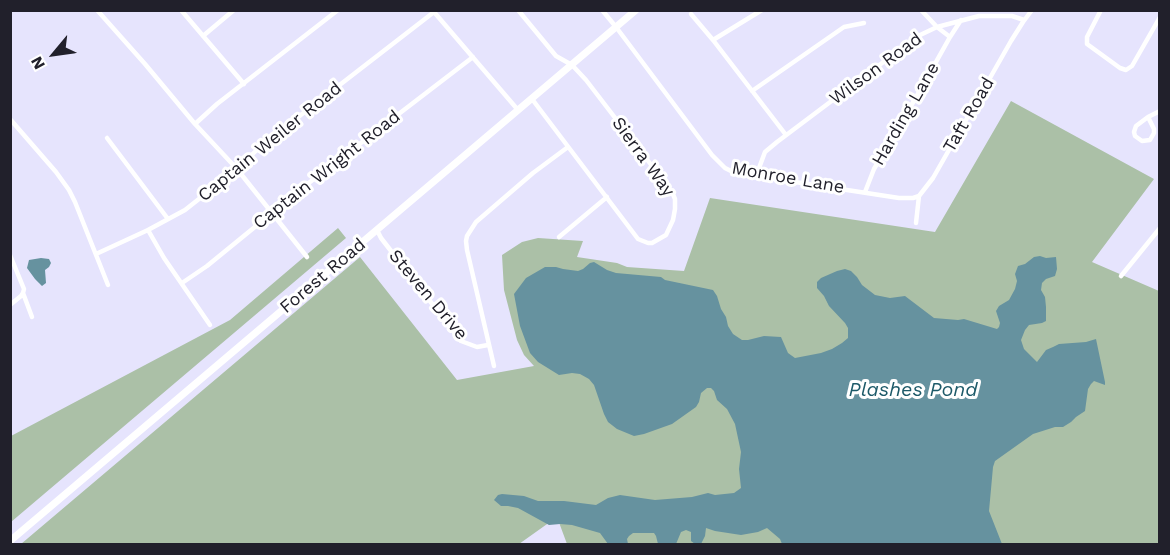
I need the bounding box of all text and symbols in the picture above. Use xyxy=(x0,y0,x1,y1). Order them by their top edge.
north arrow xyxy=(24,24,84,84)
street label: Wilson Road xyxy=(826,28,926,110)
text: N xyxy=(27,53,49,73)
street label: Harding Lane xyxy=(868,58,944,170)
street label: Taft Road xyxy=(939,74,999,156)
street label: Captain Weiler Road xyxy=(194,77,346,207)
street label: Captain Wright Road xyxy=(249,106,405,234)
street label: Sierra Way xyxy=(607,113,679,201)
street label: Monroe Lane xyxy=(730,157,846,199)
street label: Forest Road xyxy=(276,234,370,318)
street label: Steven Drive xyxy=(384,246,472,344)
water label: Plashes Pond xyxy=(848,378,978,402)

